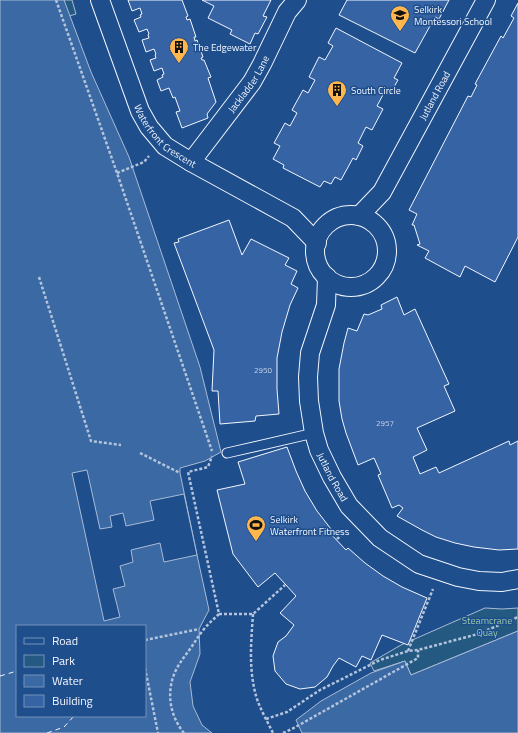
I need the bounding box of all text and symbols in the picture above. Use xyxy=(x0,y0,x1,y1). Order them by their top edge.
place label: Selkirk Montessori School xyxy=(414,2,492,29)
school or university icon: Selkirk Montessori School xyxy=(389,4,411,32)
building icon: The Edgewater xyxy=(168,36,190,64)
place label: The Edgewater xyxy=(193,40,257,55)
street label: Jackladder Lane xyxy=(224,53,273,116)
street label: Jutland Road xyxy=(415,69,454,123)
building icon: South Circle xyxy=(326,79,348,107)
place label: South Circle xyxy=(351,83,401,98)
street label: Waterfront Crescent xyxy=(130,102,199,172)
house number: 2950 xyxy=(254,364,272,376)
house number: 2957 xyxy=(376,417,394,429)
street label: Jutland Road xyxy=(313,450,352,504)
place label: Selkirk Waterfront Fitness xyxy=(270,512,350,539)
sports icon: Selkirk Waterfront Fitness xyxy=(245,514,267,542)
park label: Steamcrane Quay xyxy=(462,613,512,640)
legend xyxy=(16,625,146,717)
text: Road xyxy=(52,631,78,650)
text: Park xyxy=(52,651,75,670)
text: Water xyxy=(52,671,83,690)
text: Building xyxy=(52,691,93,710)

